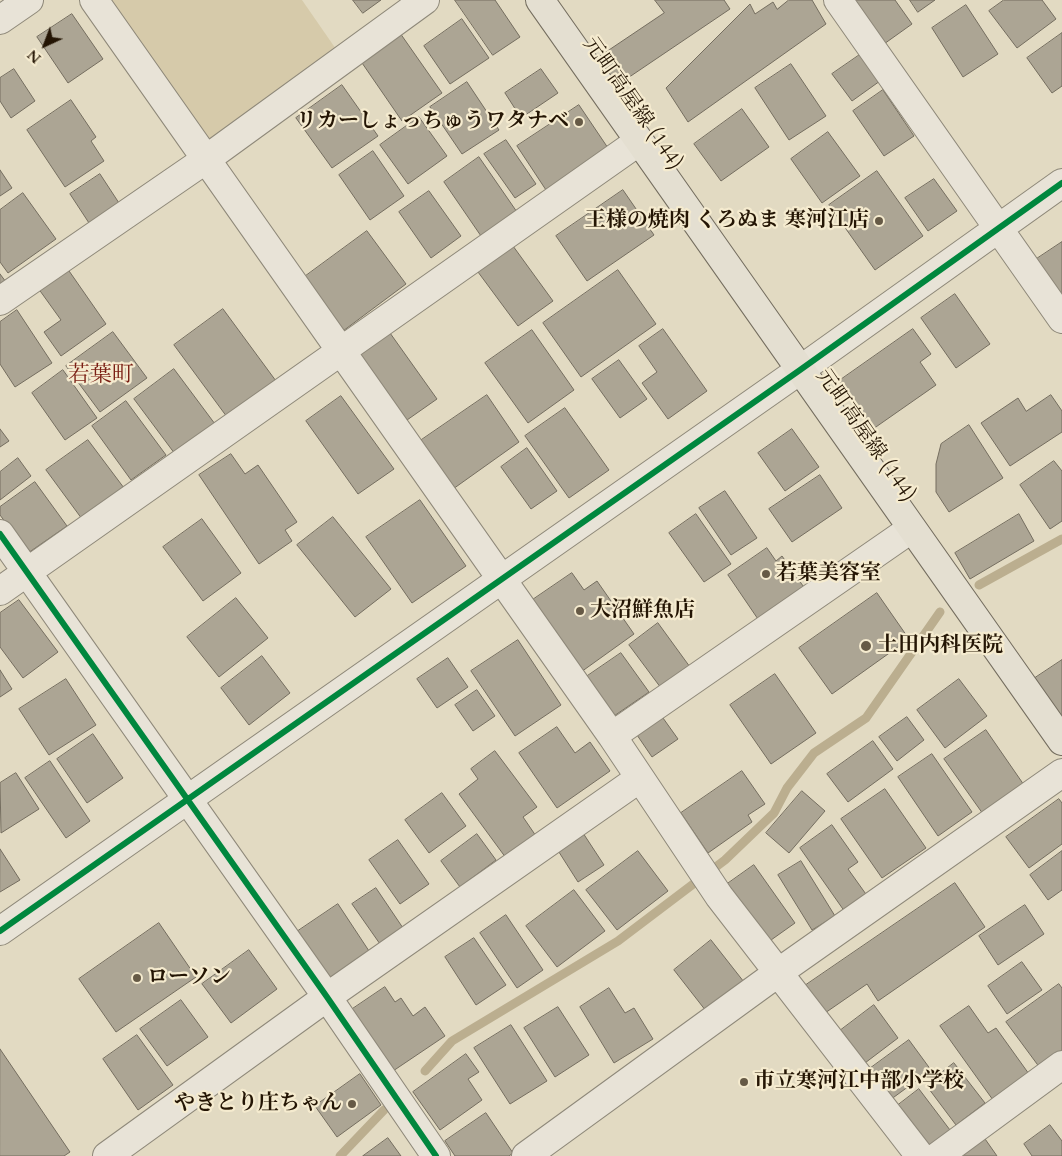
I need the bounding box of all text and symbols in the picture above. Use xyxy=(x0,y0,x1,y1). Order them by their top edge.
north arrow xyxy=(20,20,70,70)
street label: 元町高屋線 (144) xyxy=(577,33,687,175)
text: N xyxy=(24,45,45,67)
place label: リカーしょっちゅうワタナベ xyxy=(296,109,569,135)
marker: リカーしょっちゅうワタナベ xyxy=(573,116,585,128)
place label: 王様の焼肉 くろぬま 寒河江店 xyxy=(585,208,869,234)
marker: 王様の焼肉 くろぬま 寒河江店 xyxy=(873,215,885,227)
district label: 若葉町 xyxy=(68,363,134,389)
street label: 元町高屋線 (144) xyxy=(810,365,920,507)
place label: 若葉美容室 xyxy=(776,561,881,587)
marker: 若葉美容室 xyxy=(760,568,772,580)
place label: 大沼鮮魚店 xyxy=(590,598,695,624)
marker: 大沼鮮魚店 xyxy=(574,605,586,617)
place label: 土田内科医院 xyxy=(877,633,1003,659)
marker: 土田内科医院 xyxy=(859,639,873,653)
place label: ローソン xyxy=(147,965,231,991)
marker: ローソン xyxy=(131,972,143,984)
place label: 市立寒河江中部小学校 xyxy=(754,1069,964,1095)
marker: 市立寒河江中部小学校 xyxy=(738,1076,750,1088)
place label: やきとり庄ちゃん xyxy=(174,1091,342,1117)
marker: やきとり庄ちゃん xyxy=(346,1098,358,1110)

